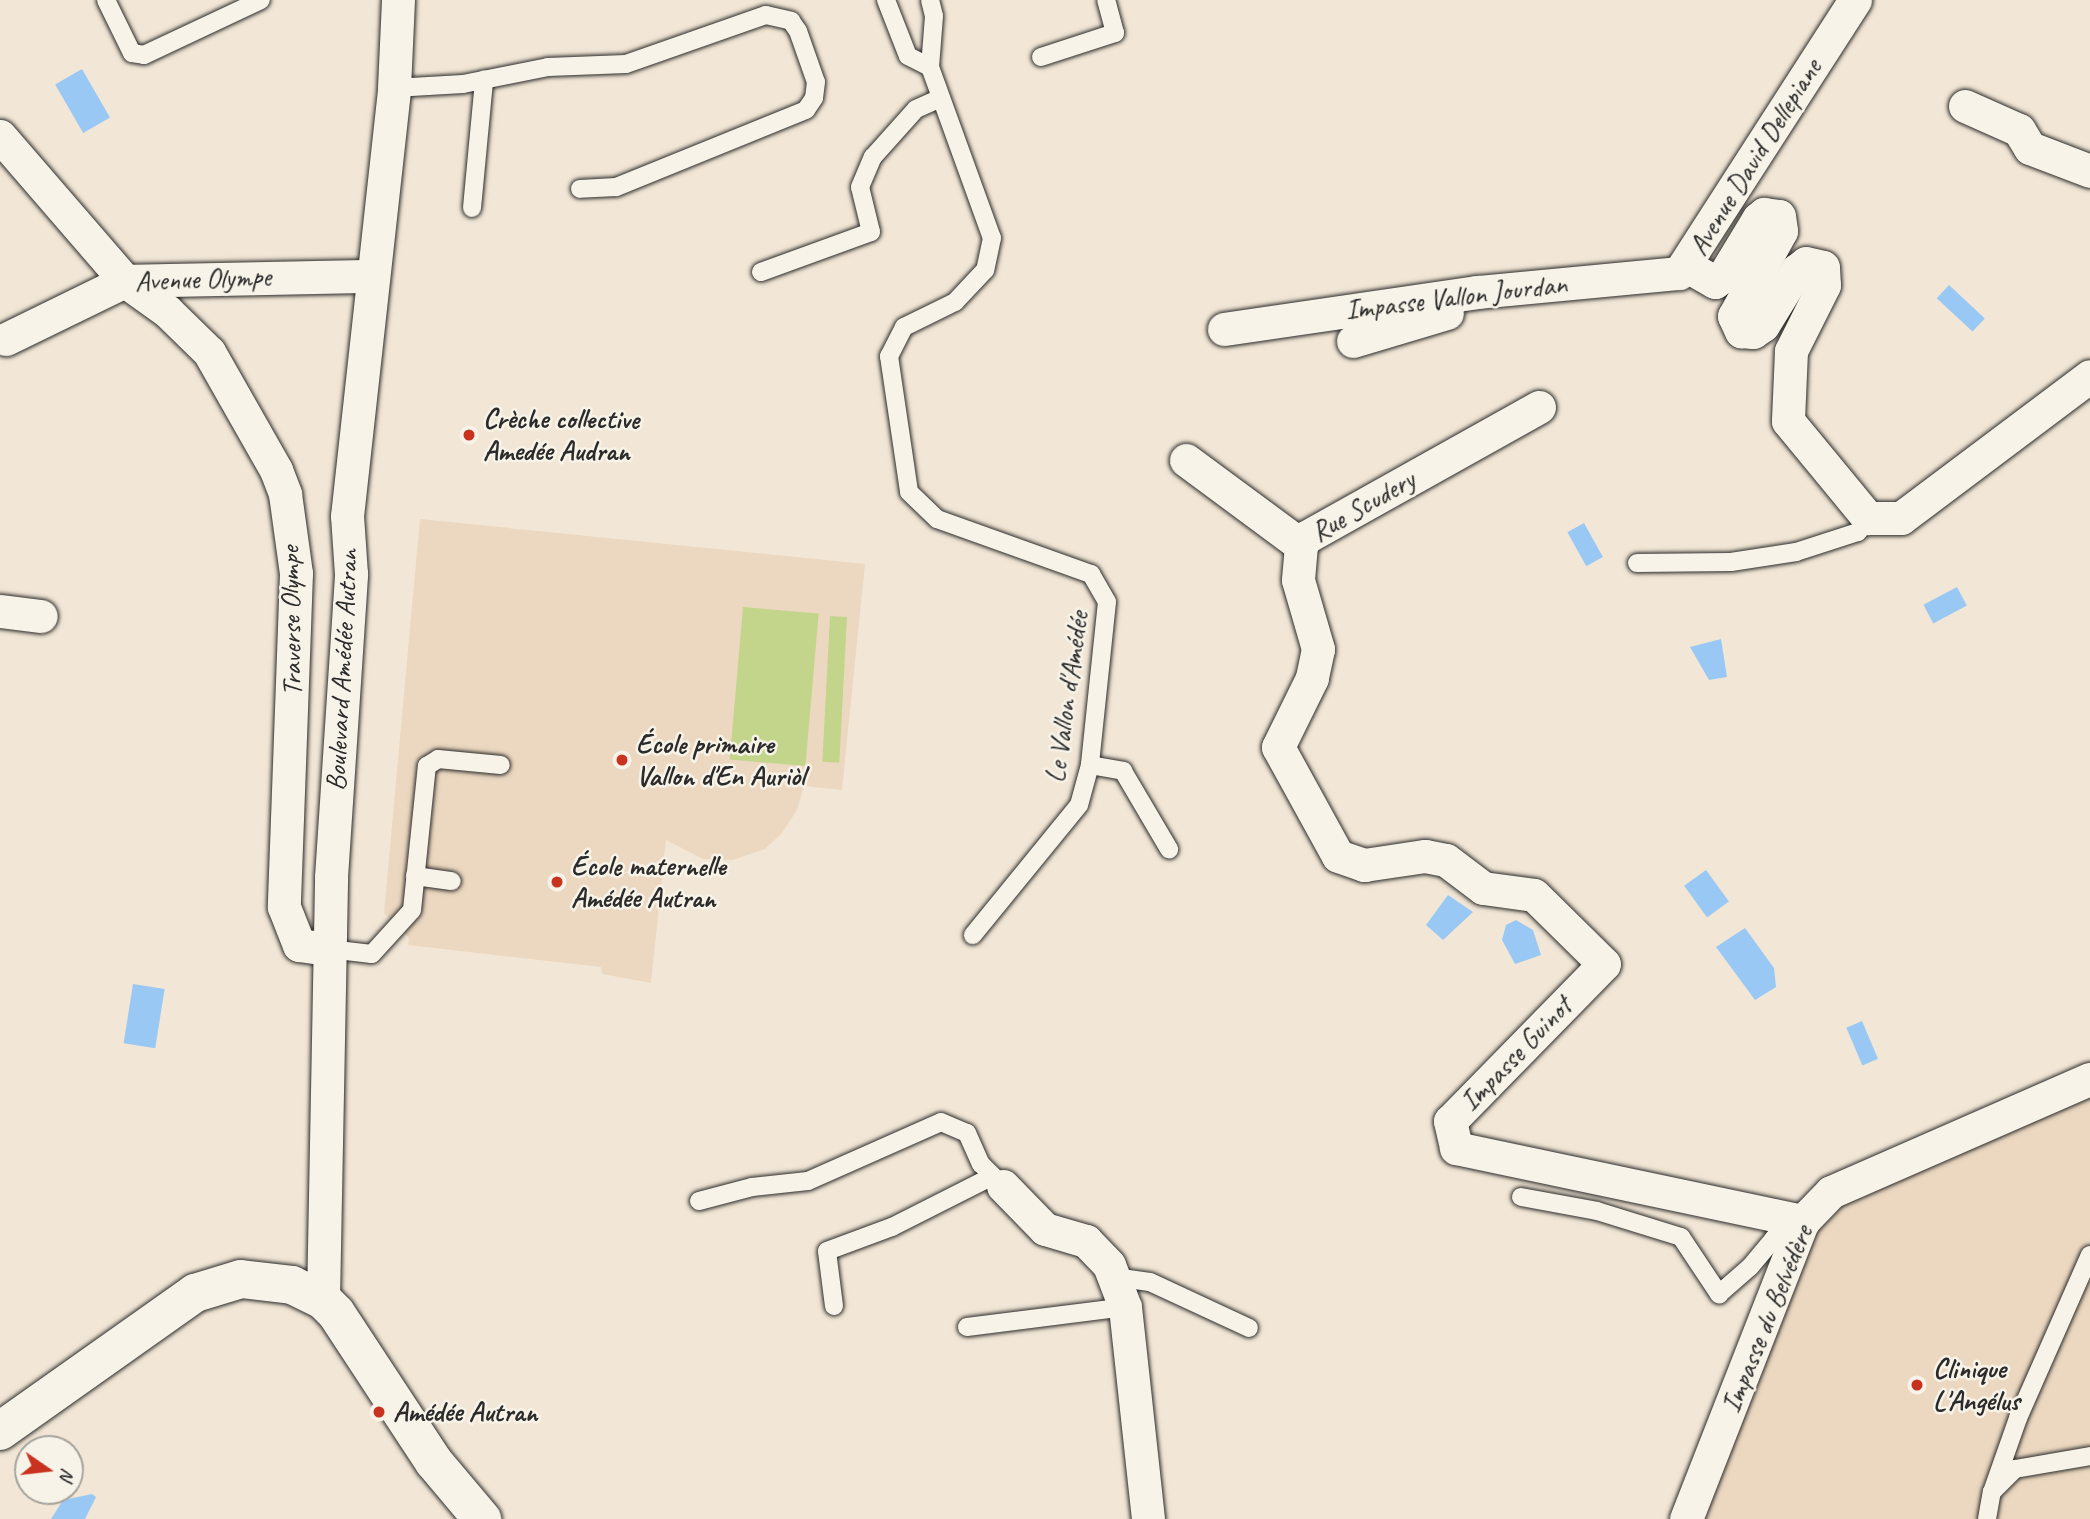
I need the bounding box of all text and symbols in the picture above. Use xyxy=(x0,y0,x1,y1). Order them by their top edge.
street label: Avenue David Dellepiane xyxy=(1681,53,1829,261)
street label: Avenue Olympe xyxy=(135,260,271,298)
street label: Impasse Vallon Jourdan xyxy=(1344,267,1568,327)
place label: Crèche collective Amedée Audran xyxy=(483,402,638,468)
marker: Crèche collective Amedée Audran xyxy=(461,427,477,443)
street label: Rue Scudery xyxy=(1305,463,1421,549)
street label: Traverse Olympe xyxy=(273,545,309,697)
street label: Boulevard Amédée Autran xyxy=(319,549,365,791)
street label: Le Vallon d'Amédée xyxy=(1038,609,1096,785)
place label: École primaire Vallon d'En Auriòl xyxy=(636,727,804,793)
marker: École primaire Vallon d'En Auriòl xyxy=(614,752,630,768)
place label: École maternelle Amédée Autran xyxy=(571,849,726,915)
marker: École maternelle Amédée Autran xyxy=(549,874,565,890)
street label: Impasse Guinot xyxy=(1453,990,1579,1118)
street label: Impasse du Belvédère xyxy=(1714,1221,1820,1417)
place label: Clinique L'Angélus xyxy=(1933,1352,2020,1418)
marker: Clinique L'Angélus xyxy=(1907,1375,1927,1395)
place label: Amédée Autran xyxy=(393,1395,537,1429)
marker: Amédée Autran xyxy=(371,1404,387,1420)
north arrow xyxy=(14,1435,84,1505)
text: N xyxy=(54,1466,81,1483)

